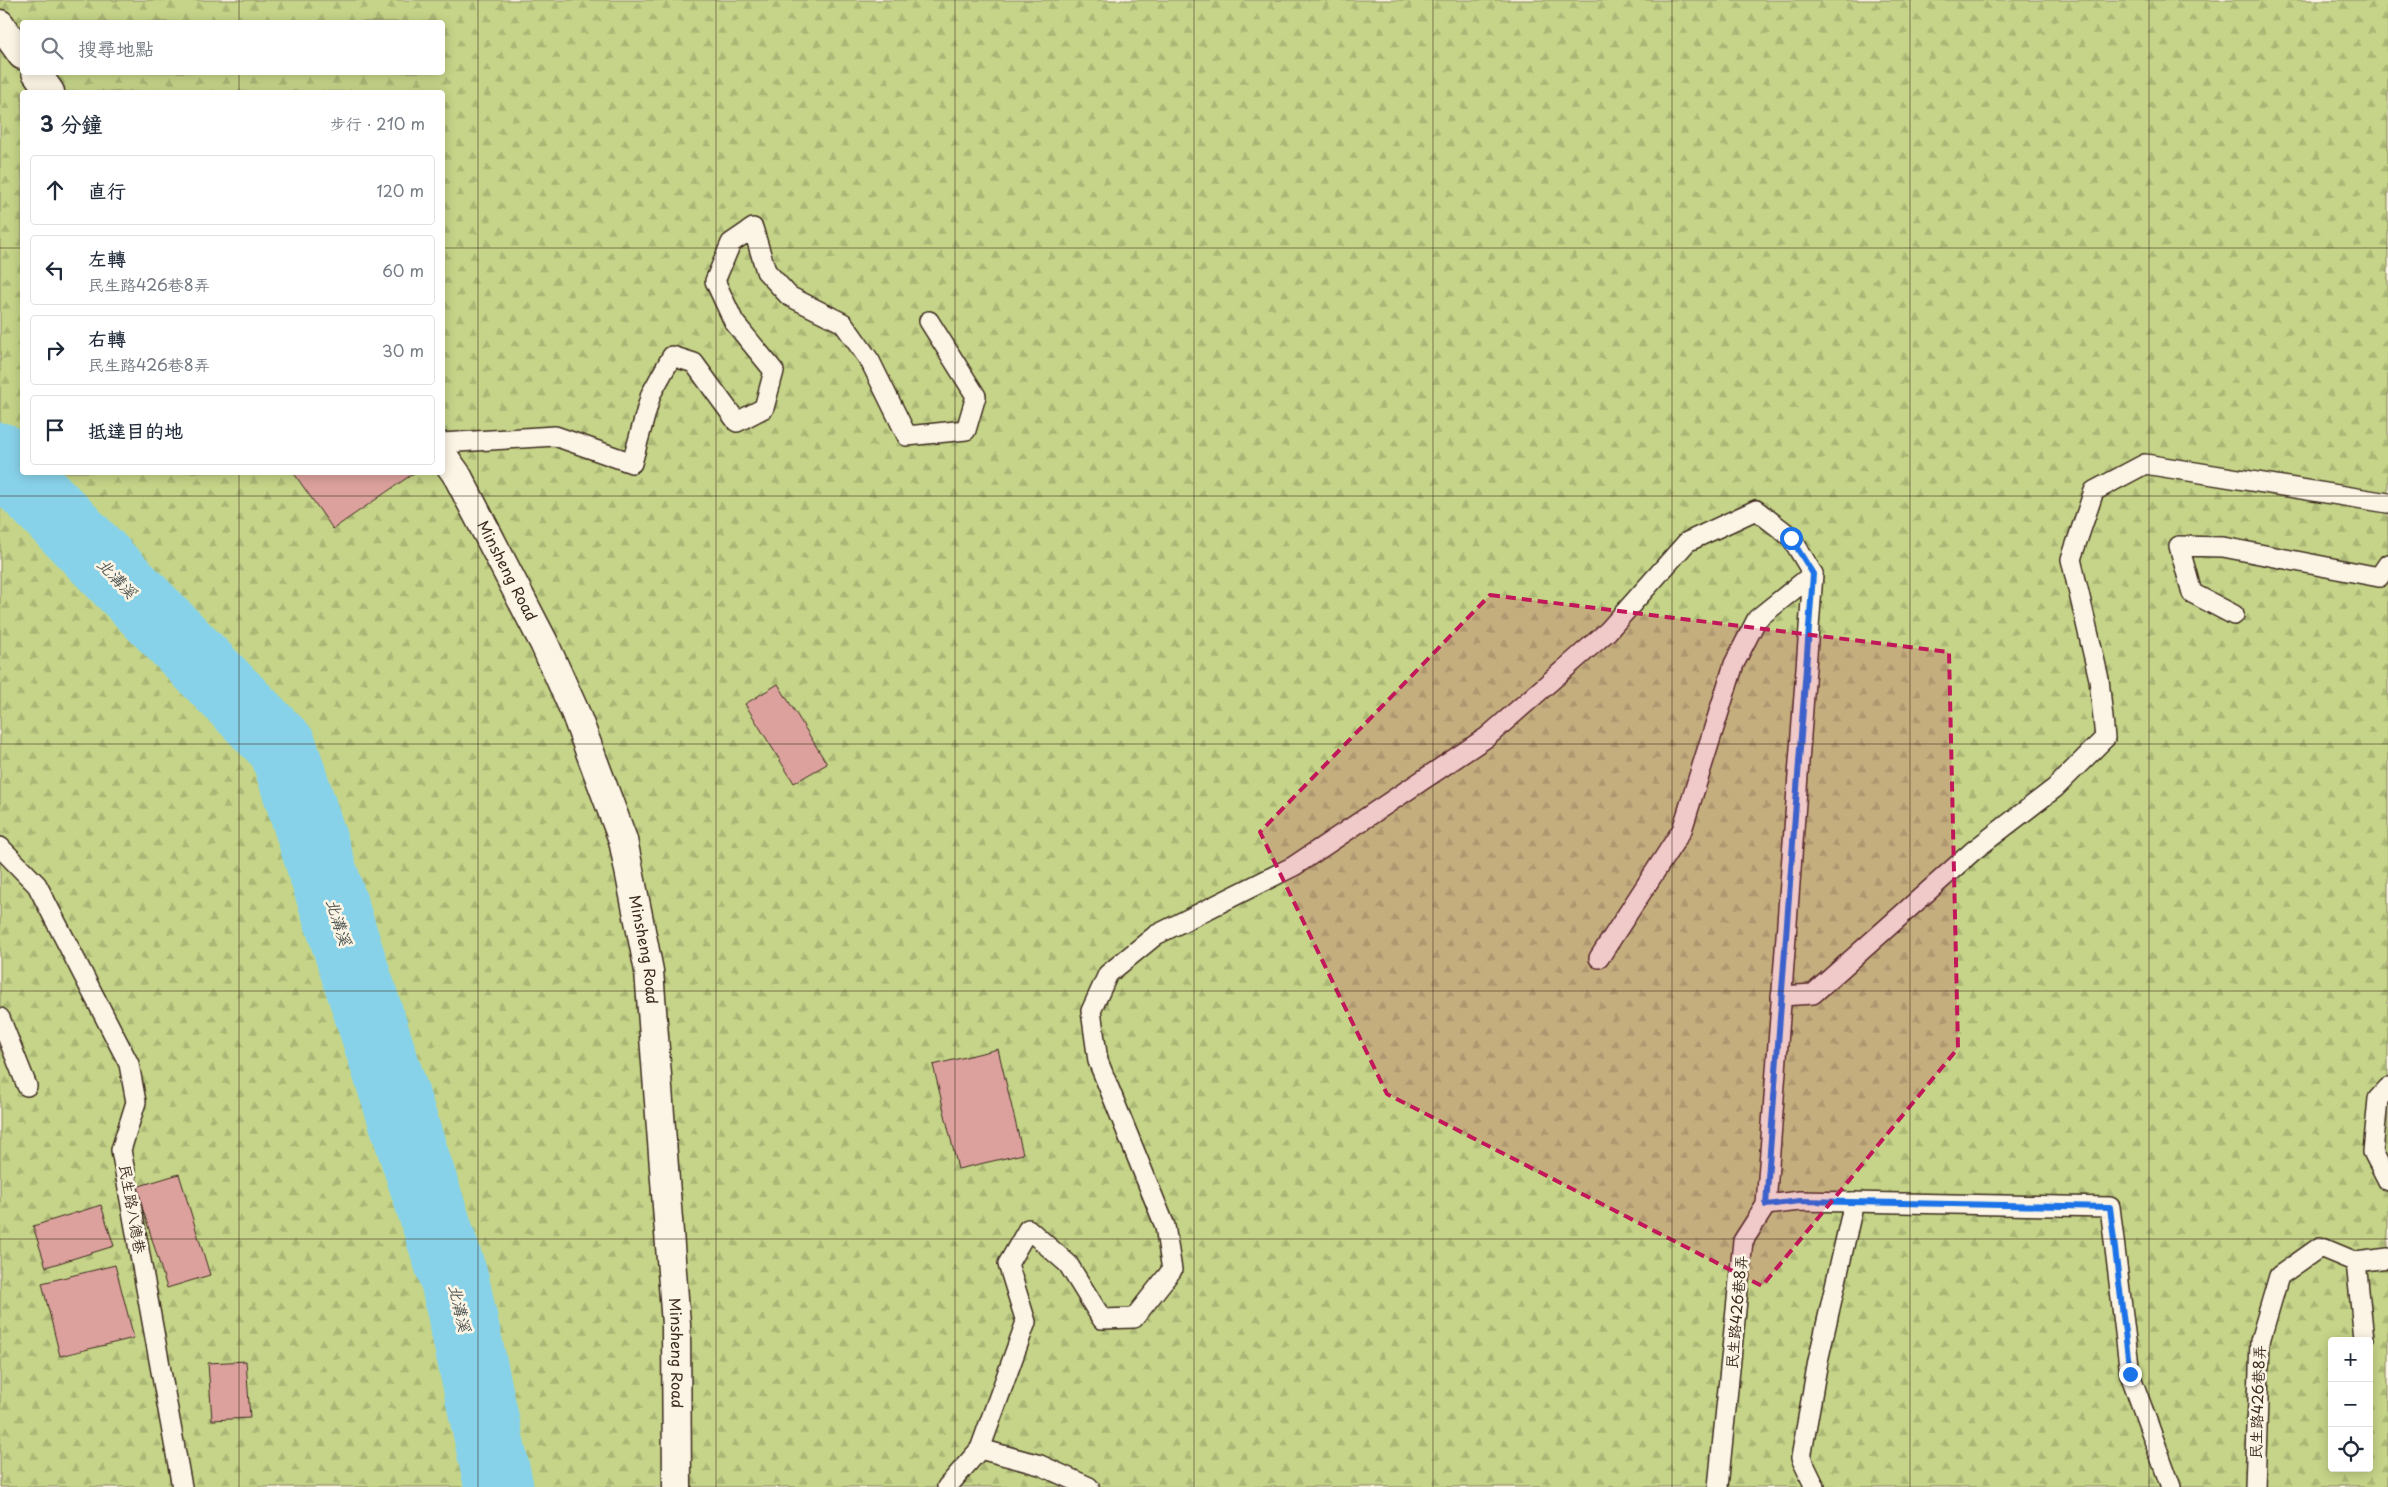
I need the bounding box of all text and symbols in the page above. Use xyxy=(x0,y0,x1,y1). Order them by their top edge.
search box xyxy=(20,20,445,75)
icon: search xyxy=(38,34,66,62)
text: 搜尋地點 xyxy=(78,34,154,62)
text: 3 分鐘 xyxy=(40,107,103,139)
text: 步行 · 210 m xyxy=(330,111,425,135)
icon: ahead xyxy=(41,176,69,204)
text: 直行 xyxy=(88,176,126,204)
text: 120 m xyxy=(377,178,424,202)
text: 左轉 xyxy=(88,244,126,272)
icon: left xyxy=(41,256,69,284)
text: 60 m xyxy=(382,258,424,282)
text: 民生路426巷8弄 xyxy=(88,272,210,296)
text: 右轉 xyxy=(88,324,126,352)
icon: right xyxy=(41,336,69,364)
text: 30 m xyxy=(382,338,424,362)
text: 民生路426巷8弄 xyxy=(88,352,210,376)
icon: arrive xyxy=(41,416,69,444)
text: 抵達目的地 xyxy=(88,416,183,444)
street label: Minsheng Road xyxy=(472,516,544,625)
route start xyxy=(1780,527,1803,550)
water label: 北溝溪 xyxy=(92,552,144,604)
street label: Minsheng Road xyxy=(624,893,665,1005)
water label: 北溝溪 xyxy=(321,895,359,949)
street label: 民生路八德巷 xyxy=(114,1162,153,1255)
street label: 民生路426巷8弄 xyxy=(1719,1254,1752,1370)
water label: 北溝溪 xyxy=(444,1282,478,1335)
street label: Minsheng Road xyxy=(664,1297,690,1408)
map controls xyxy=(2328,1337,2373,1472)
button: + xyxy=(2328,1337,2373,1382)
street label: 民生路426巷8弄 xyxy=(2243,1344,2270,1459)
route end xyxy=(2119,1363,2142,1386)
button: − xyxy=(2328,1382,2373,1427)
button: locate xyxy=(2328,1427,2373,1472)

